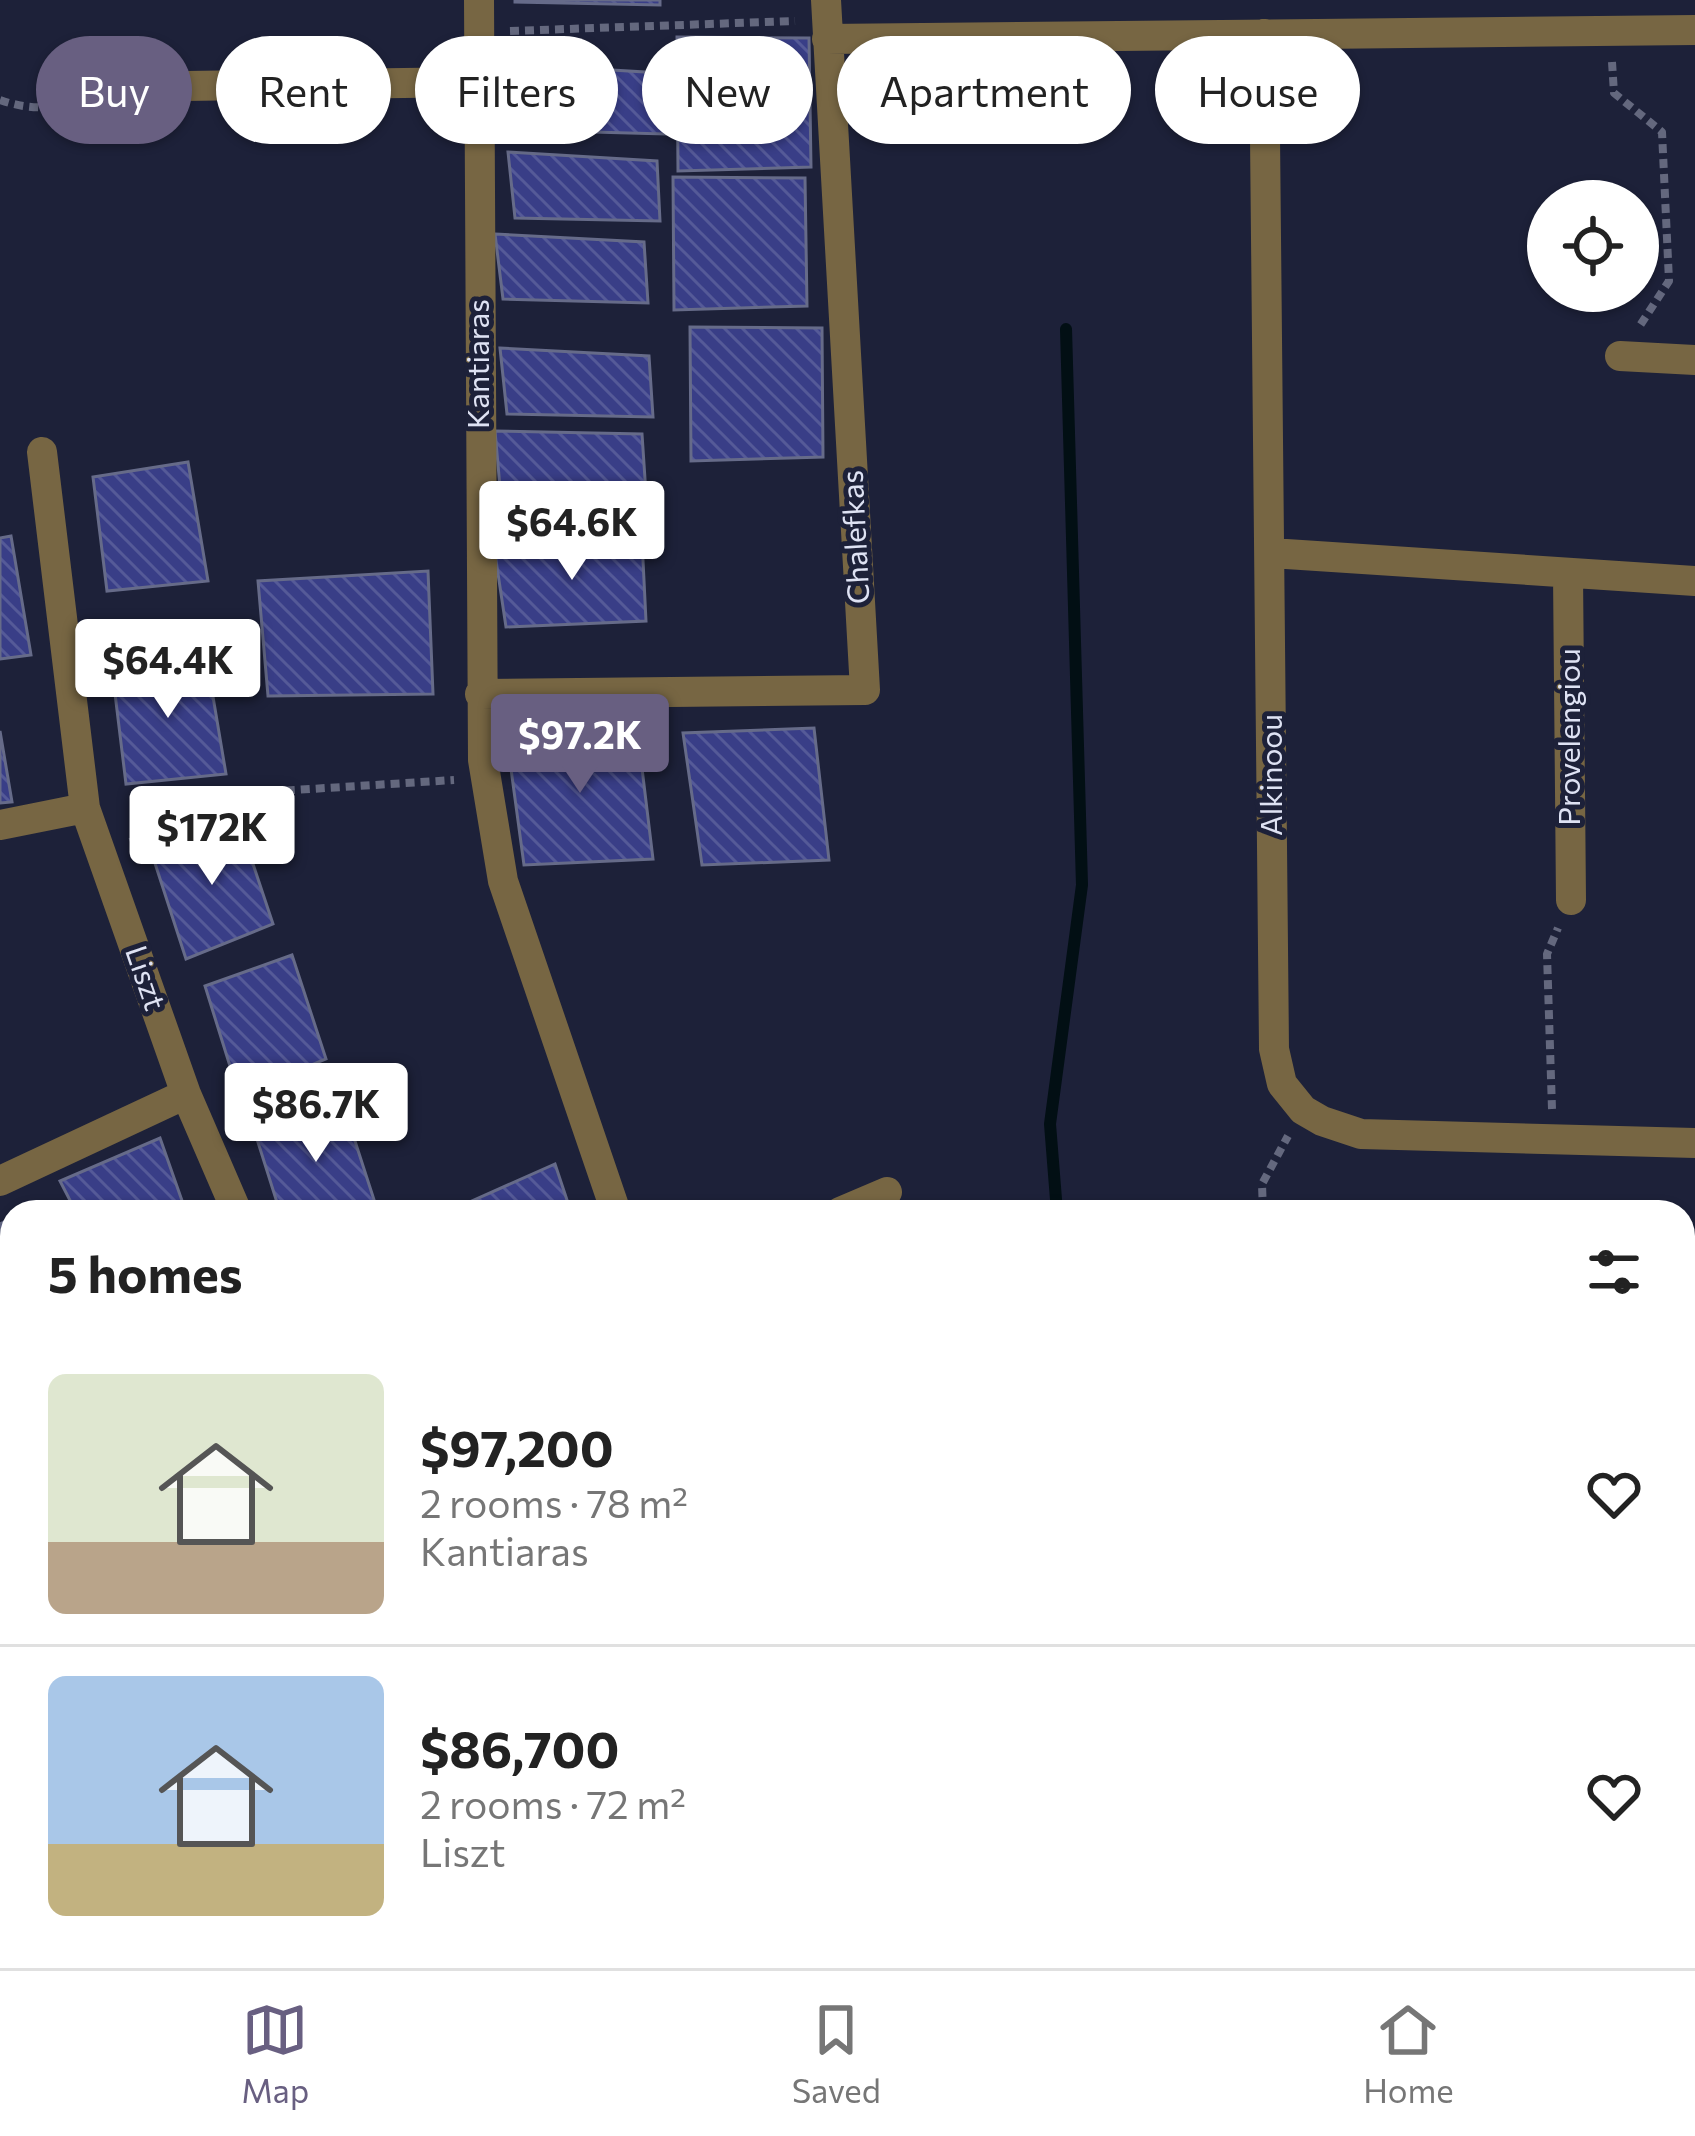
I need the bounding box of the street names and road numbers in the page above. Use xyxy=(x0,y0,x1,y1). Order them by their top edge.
street label: Kantiaras xyxy=(458,299,495,429)
street label: Chalefkas xyxy=(832,469,875,605)
street label: Provelengiou xyxy=(1549,648,1586,826)
street label: Alkinoou xyxy=(1251,714,1288,836)
street label: Liszt xyxy=(119,940,176,1014)

